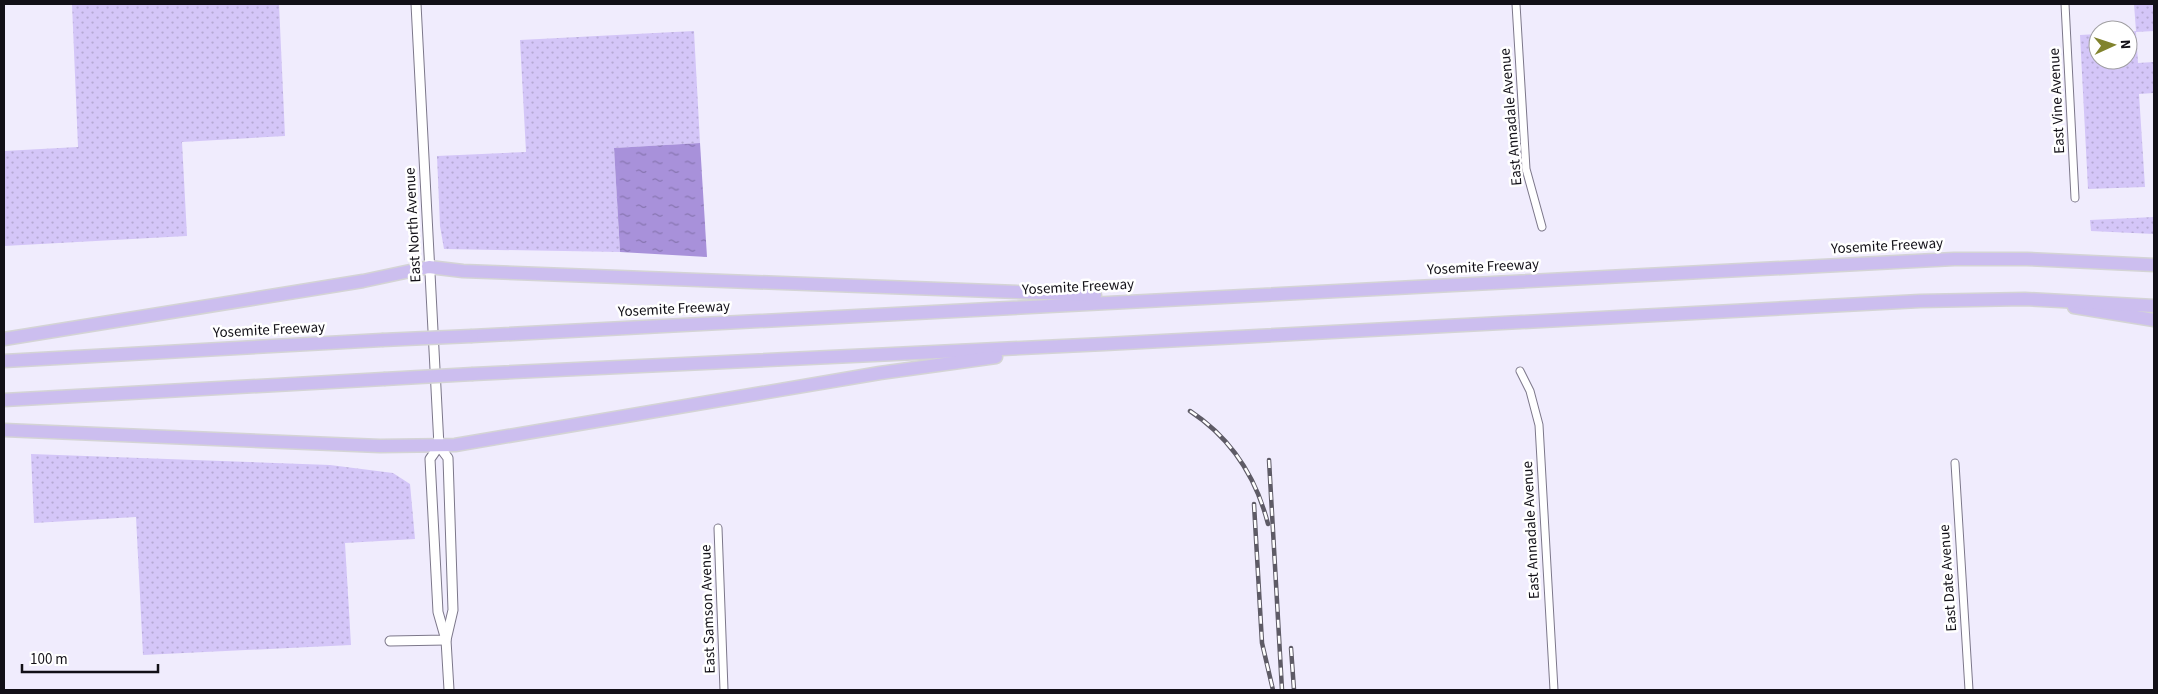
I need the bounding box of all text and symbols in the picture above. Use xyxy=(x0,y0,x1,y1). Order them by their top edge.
north arrow xyxy=(2088,20,2138,70)
text: N xyxy=(2115,39,2135,50)
street label: East Annadale Avenue xyxy=(1495,47,1527,187)
street label: East Vine Avenue xyxy=(2044,48,2070,154)
street label: East North Avenue xyxy=(400,167,426,283)
street label: Yosemite Freeway xyxy=(1829,233,1944,259)
street label: Yosemite Freeway xyxy=(1425,254,1540,280)
street label: Yosemite Freeway xyxy=(1020,274,1135,300)
street label: Yosemite Freeway xyxy=(616,296,731,322)
street label: Yosemite Freeway xyxy=(211,317,326,343)
street label: East Annadale Avenue xyxy=(1517,461,1545,599)
street label: East Date Avenue xyxy=(1934,524,1962,632)
street label: East Samson Avenue xyxy=(695,544,721,674)
scale bar xyxy=(22,642,159,674)
text: 100 m xyxy=(30,649,68,670)

